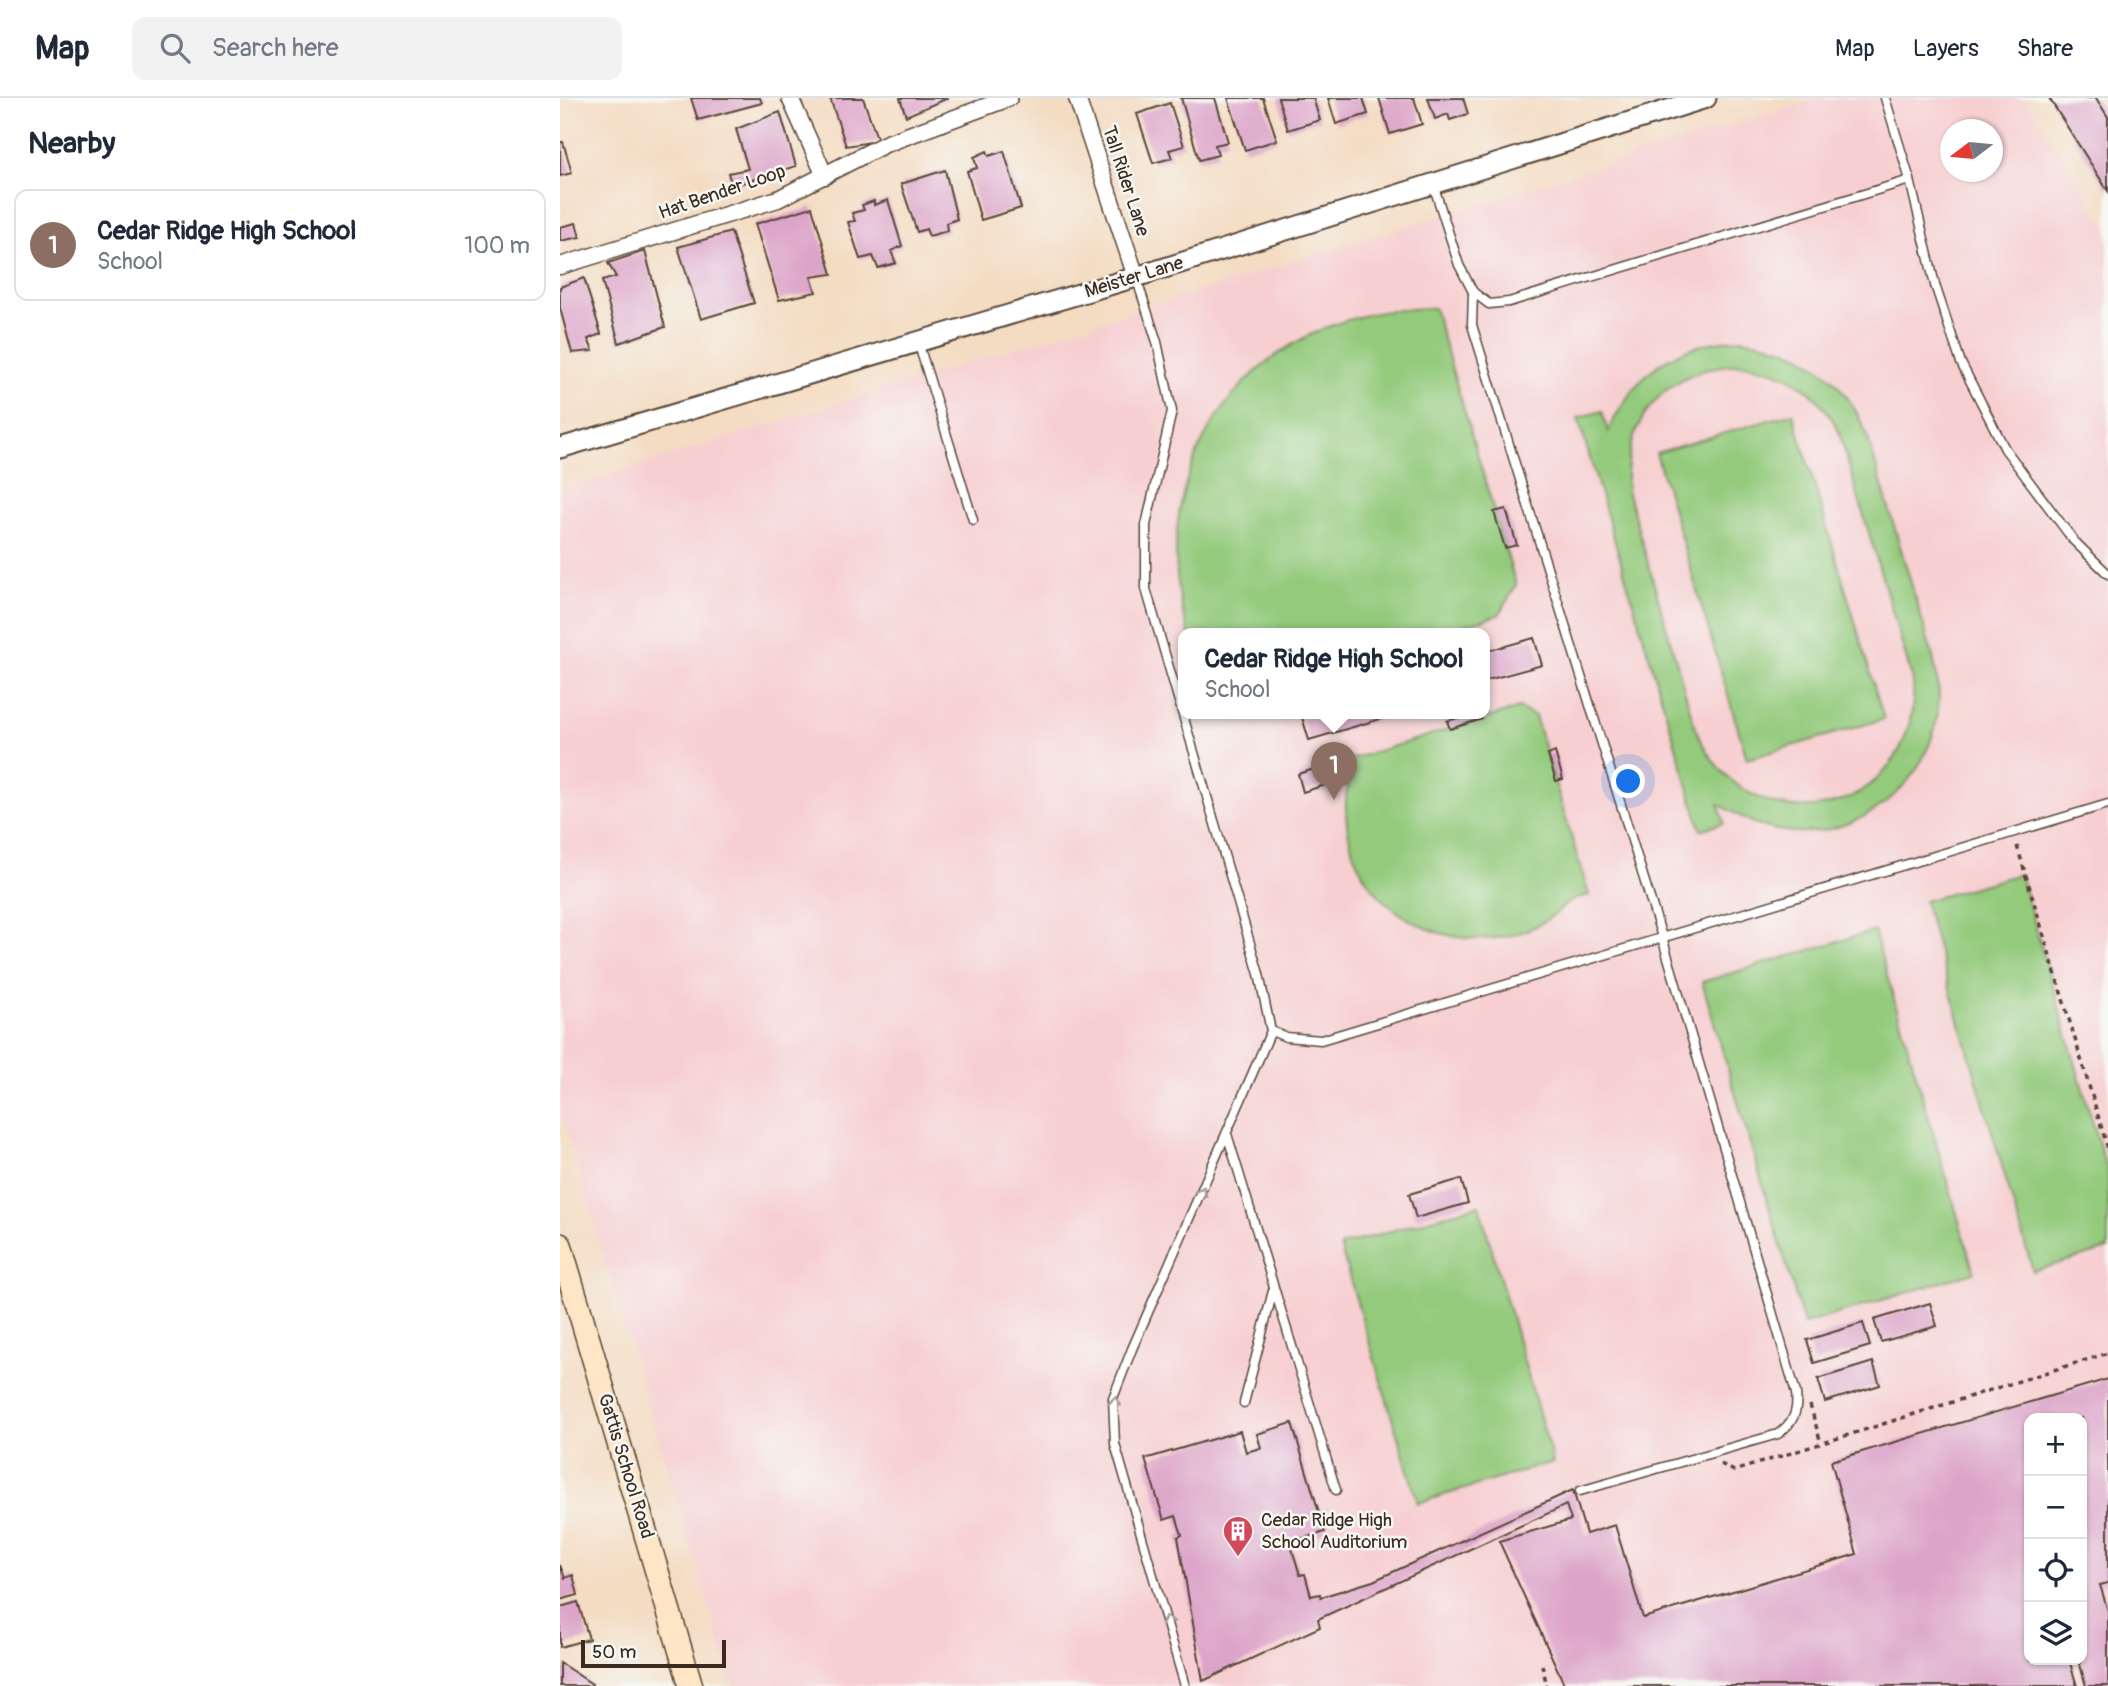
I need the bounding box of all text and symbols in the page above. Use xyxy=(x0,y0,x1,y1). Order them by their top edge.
search box xyxy=(132,17,622,80)
text: Map xyxy=(35,28,90,69)
icon: search xyxy=(156,29,194,67)
text: Search here xyxy=(212,32,339,64)
text: Map xyxy=(1835,34,1875,63)
text: Layers xyxy=(1913,34,1979,63)
text: Share xyxy=(2017,34,2073,63)
north arrow xyxy=(1940,119,2003,182)
street label: Tall Rider Lane xyxy=(1097,123,1155,240)
text: Nearby xyxy=(28,125,115,162)
street label: Hat Bender Loop xyxy=(655,159,789,225)
text: Cedar Ridge High School xyxy=(97,215,356,247)
text: 1 xyxy=(49,231,58,260)
text: 100 m xyxy=(464,231,530,260)
text: School xyxy=(97,247,163,276)
street label: Meister Lane xyxy=(1082,250,1187,303)
popup xyxy=(1178,628,1490,719)
text: Cedar Ridge High School xyxy=(1204,643,1464,675)
text: School xyxy=(1204,675,1270,704)
pin: 1 xyxy=(1311,742,1357,800)
your location xyxy=(1611,764,1645,798)
one-way arrow xyxy=(1194,1186,1208,1199)
street label: Gattis School Road xyxy=(593,1391,659,1541)
one-way arrow xyxy=(1108,1395,1123,1407)
map controls xyxy=(2024,1413,2087,1665)
button: + xyxy=(2024,1413,2087,1476)
button: − xyxy=(2024,1476,2087,1539)
place label: Cedar Ridge High School Auditorium xyxy=(1261,1508,1408,1554)
building icon: Cedar Ridge High School Auditorium xyxy=(1221,1514,1255,1558)
button: locate xyxy=(2024,1539,2087,1602)
button: layers xyxy=(2024,1602,2087,1665)
one-way arrow xyxy=(1160,1615,1175,1627)
scale bar xyxy=(581,1637,726,1669)
text: 50 m xyxy=(592,1640,636,1664)

